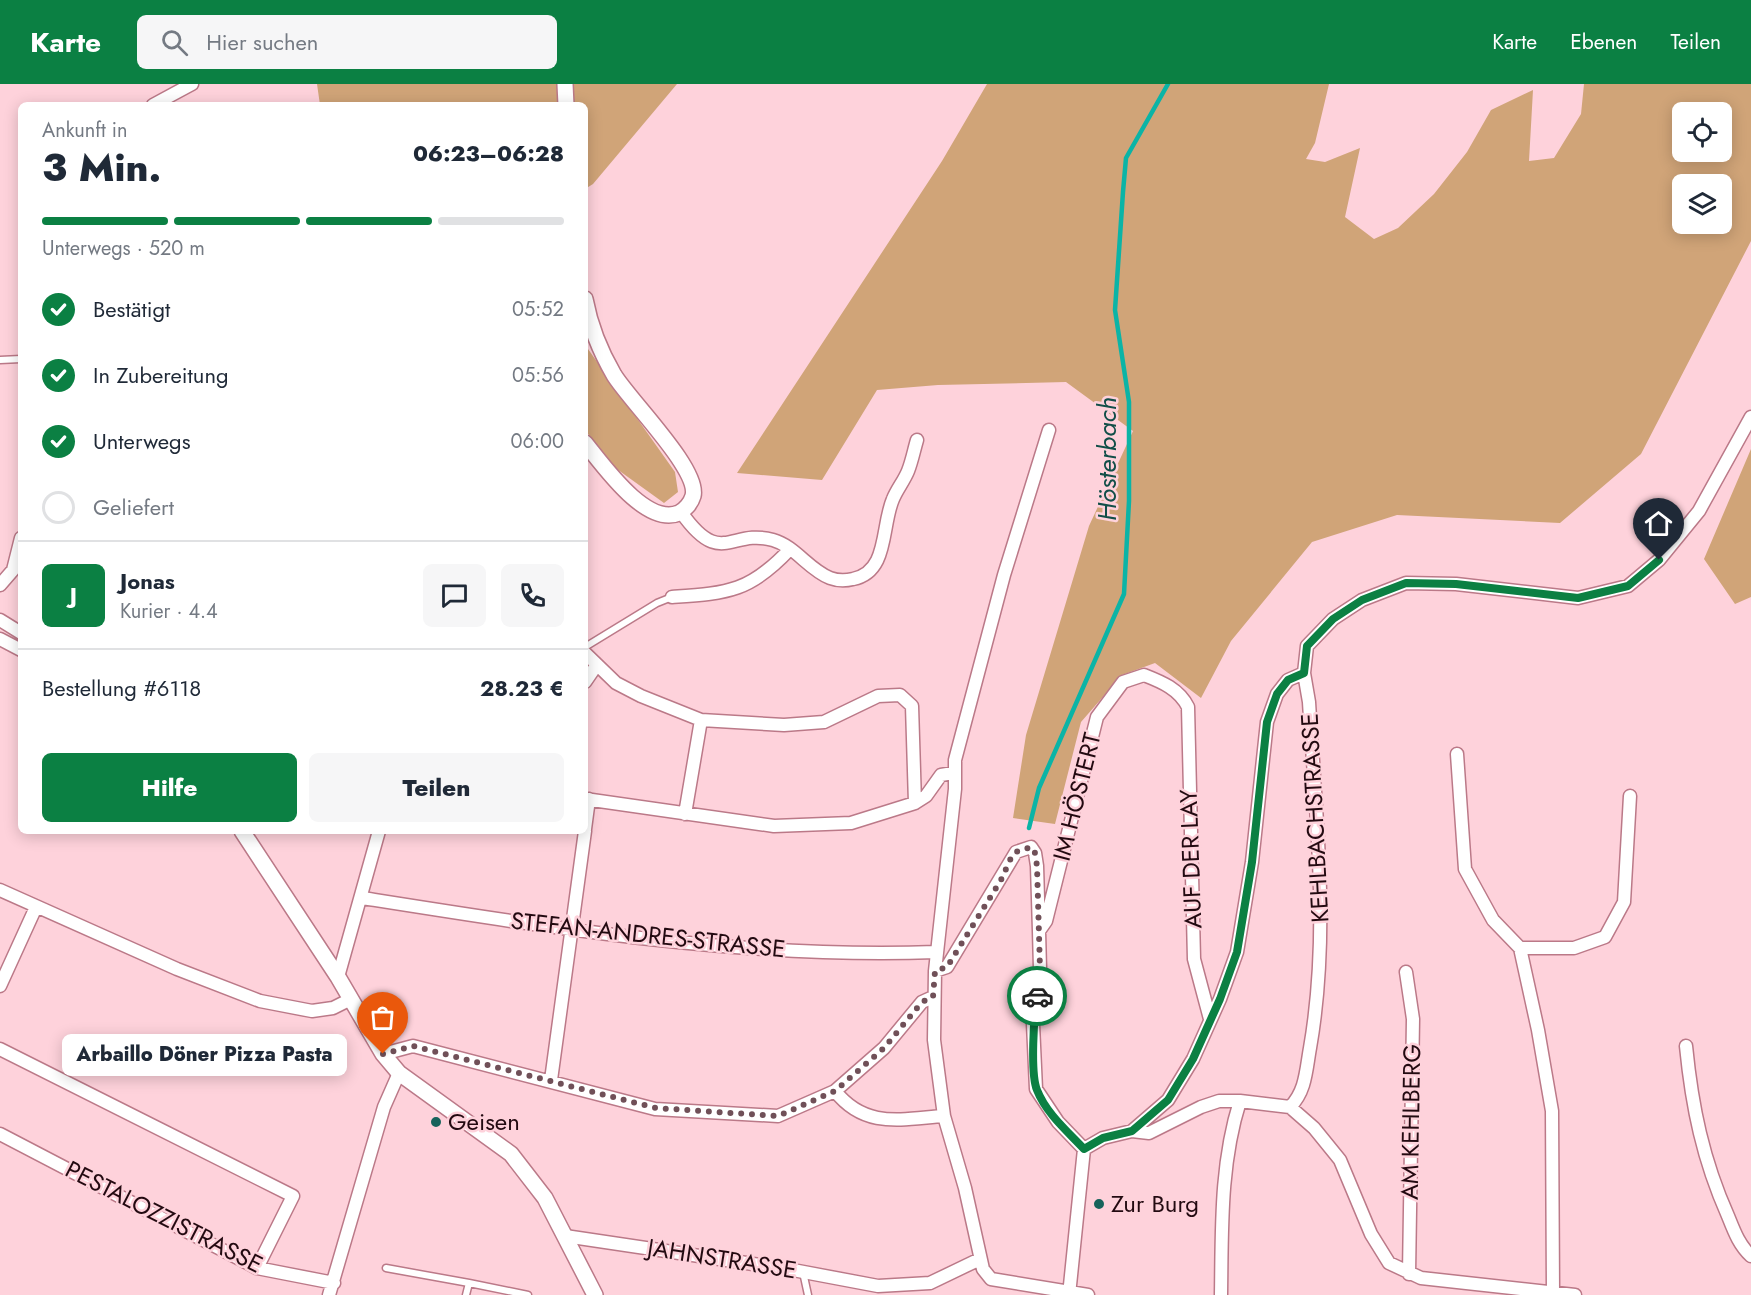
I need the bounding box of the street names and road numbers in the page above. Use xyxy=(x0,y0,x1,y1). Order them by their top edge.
street label: KEHLBACHSTRASSE xyxy=(1292,712,1337,924)
street label: IM HÖSTERT xyxy=(1044,729,1109,865)
street label: AUF DER LAY xyxy=(1171,788,1210,929)
street label: STEFAN-ANDRES-STRASSE xyxy=(509,903,787,966)
street label: AM KEHLBERG xyxy=(1392,1044,1429,1200)
street label: PESTALOZZISTRASSE xyxy=(59,1152,269,1282)
street label: JAHNSTRASSE xyxy=(642,1229,799,1288)

